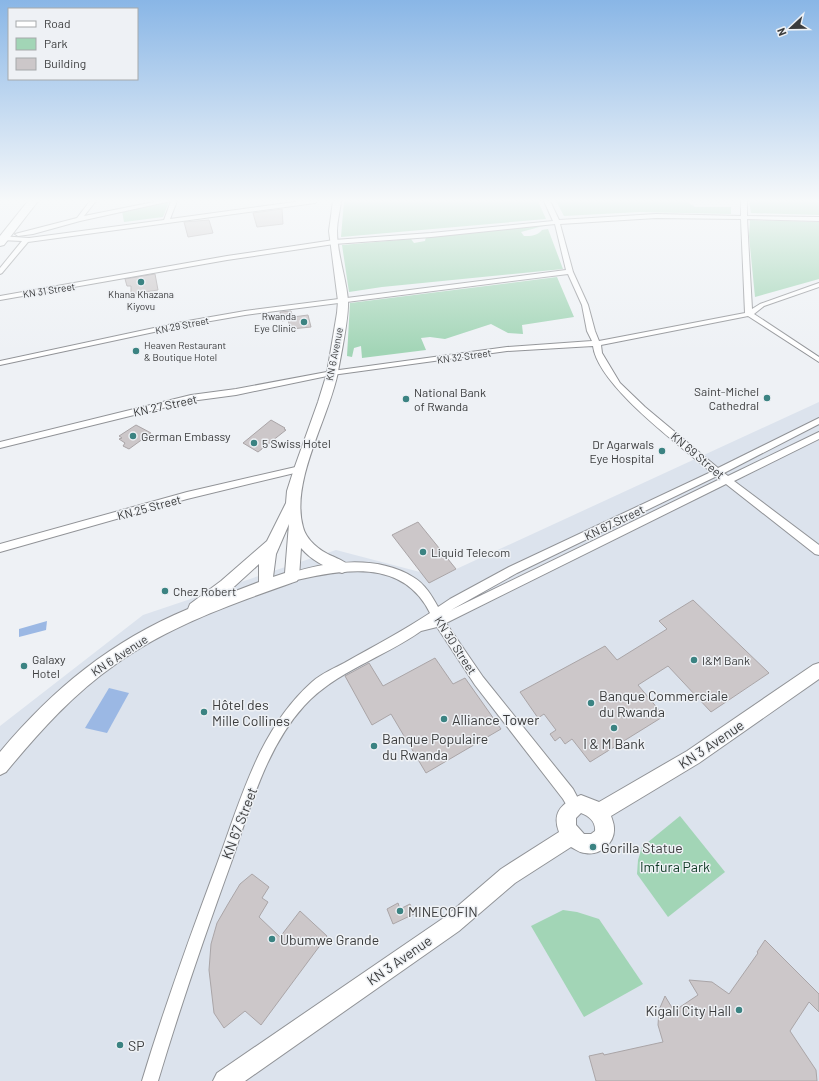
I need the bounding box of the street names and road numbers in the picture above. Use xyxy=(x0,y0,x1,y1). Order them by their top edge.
street label: KN 31 Street xyxy=(22,280,76,300)
street label: KN 29 Street xyxy=(154,314,210,336)
street label: KN 6 Avenue xyxy=(323,326,345,382)
street label: KN 32 Street xyxy=(436,346,492,366)
street label: KN 27 Street xyxy=(132,391,198,419)
street label: KN 69 Street xyxy=(668,429,728,481)
street label: KN 25 Street xyxy=(116,492,182,522)
street label: KN 67 Street xyxy=(582,501,646,543)
street label: KN 30 Street xyxy=(432,614,480,676)
street label: KN 6 Avenue xyxy=(88,632,150,678)
street label: KN 3 Avenue xyxy=(675,716,747,772)
street label: KN 67 Street xyxy=(218,785,260,861)
street label: KN 3 Avenue xyxy=(363,931,435,989)

